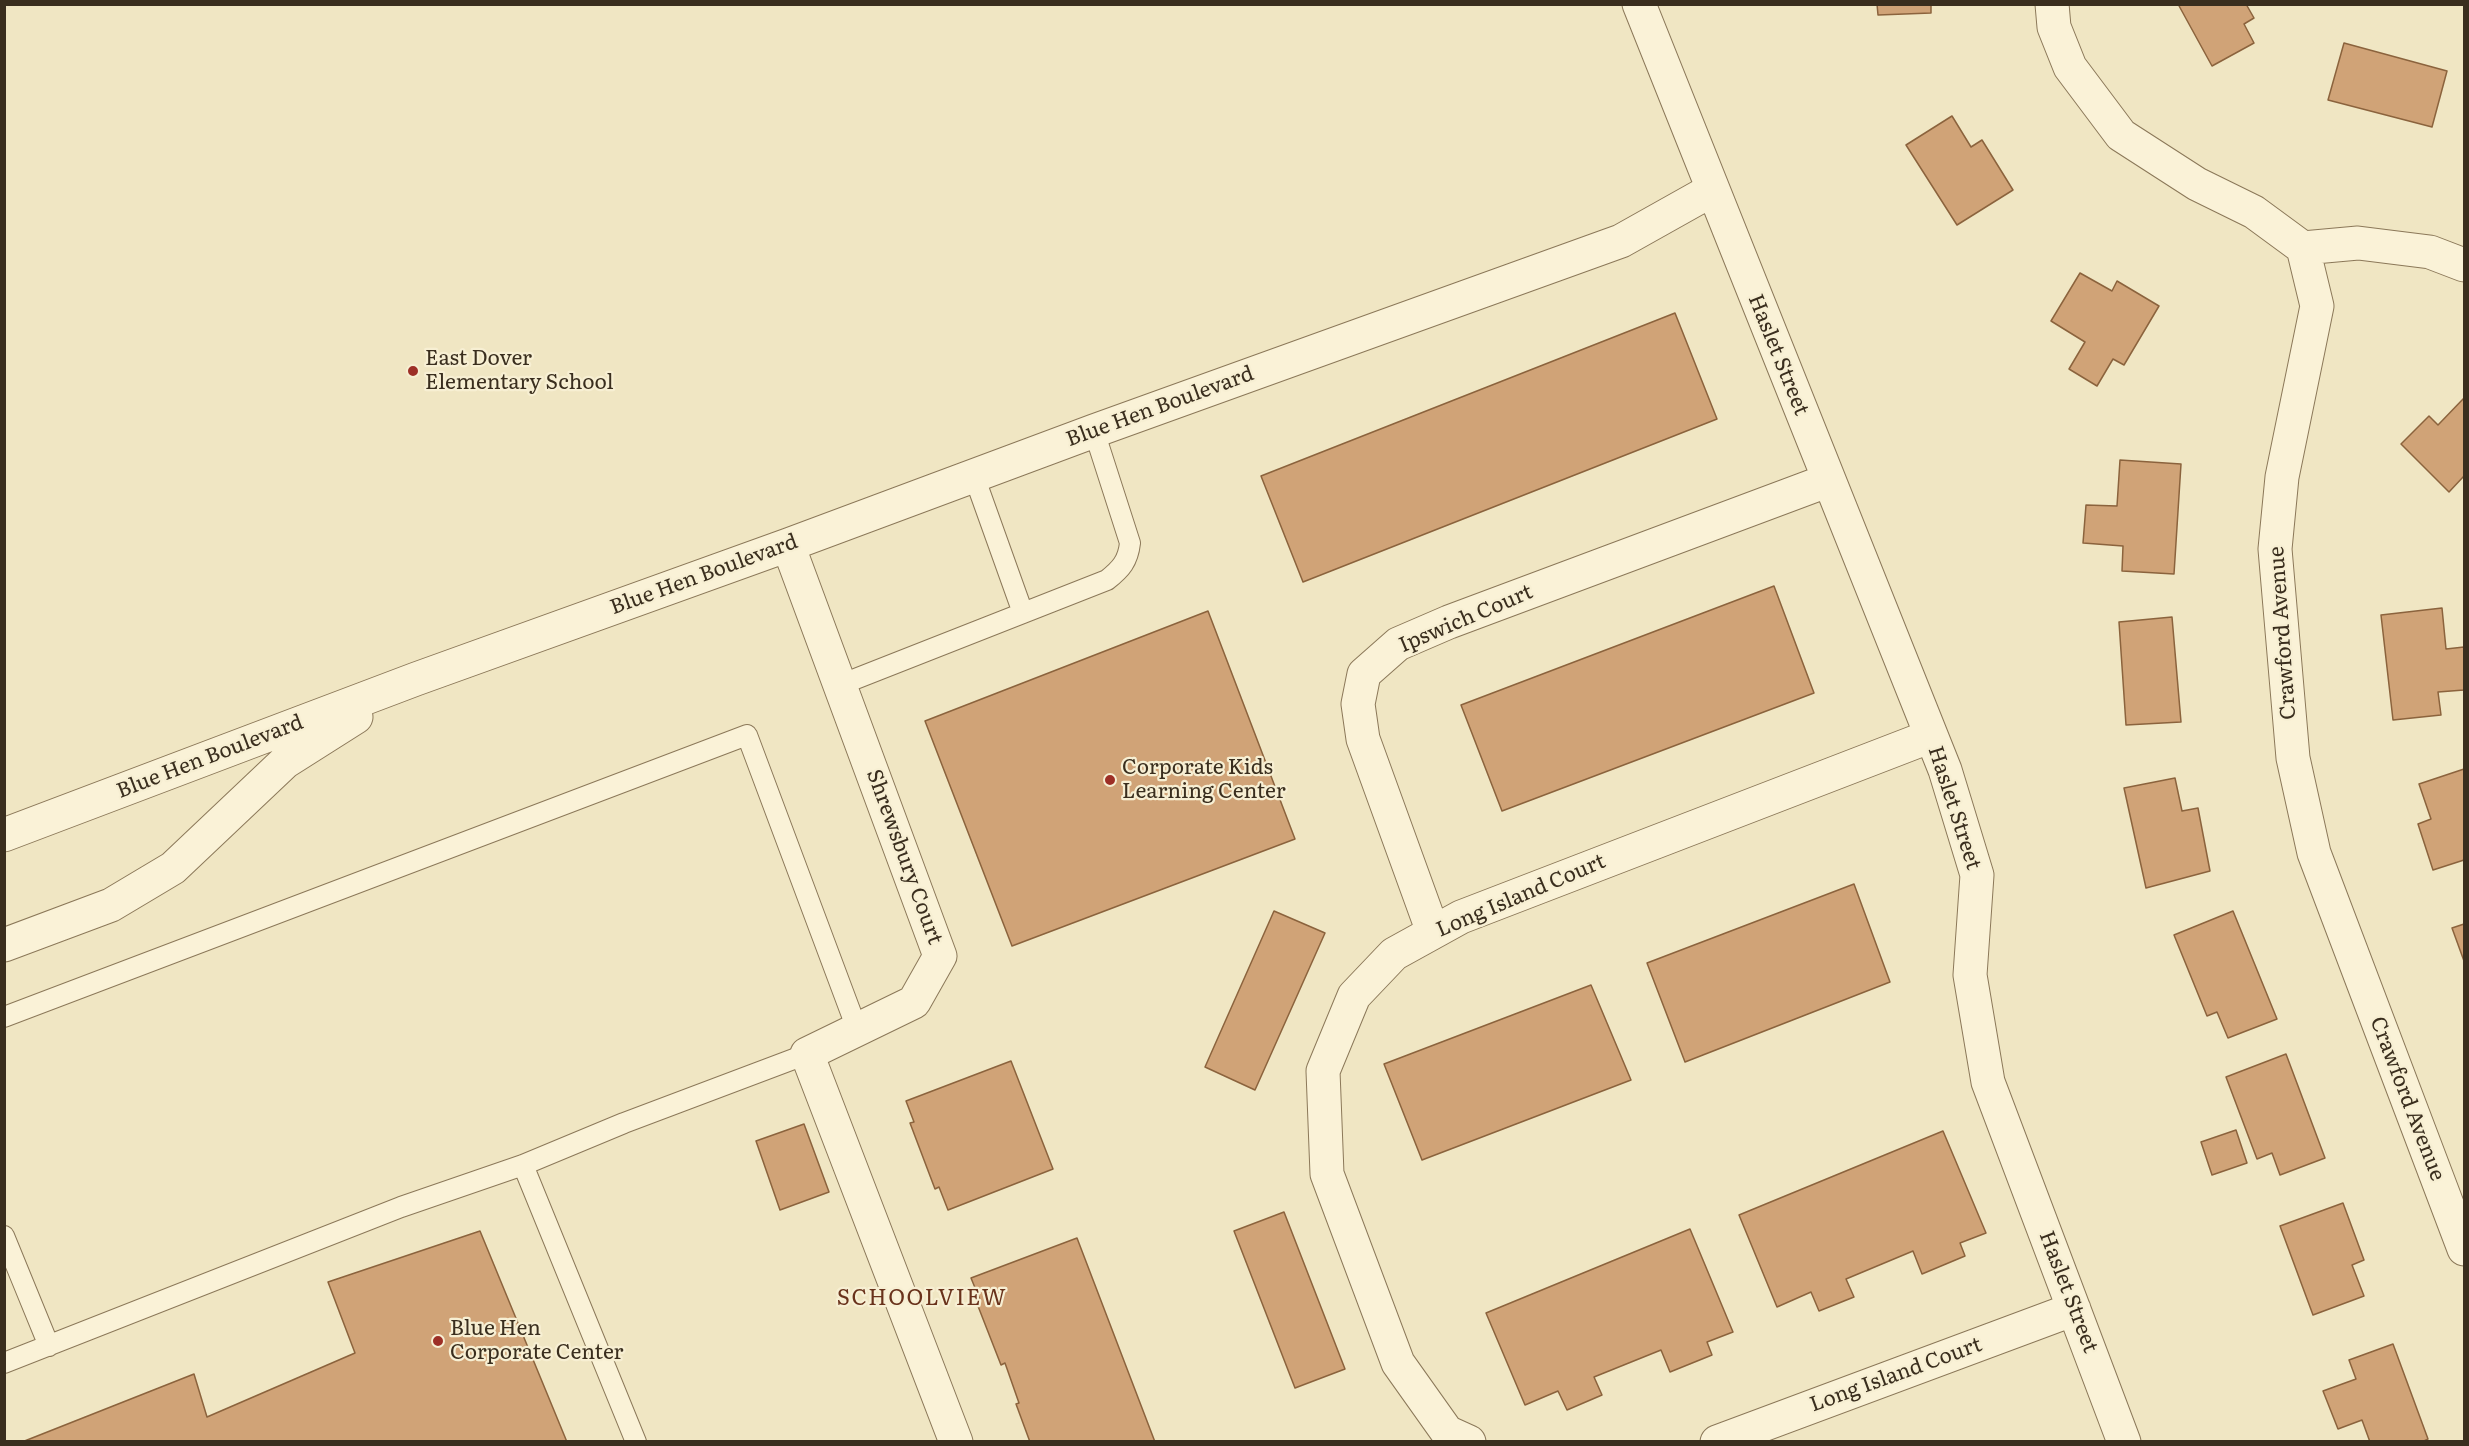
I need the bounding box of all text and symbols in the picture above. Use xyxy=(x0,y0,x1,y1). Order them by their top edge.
street label: Haslet Street xyxy=(1742,291,1814,419)
place label: East Dover Elementary School xyxy=(425,346,614,396)
street label: Blue Hen Boulevard xyxy=(1063,361,1257,453)
marker: East Dover Elementary School xyxy=(406,364,420,378)
street label: Blue Hen Boulevard xyxy=(607,529,801,621)
street label: Crawford Avenue xyxy=(2264,545,2302,721)
street label: Ipswich Court xyxy=(1395,579,1537,659)
street label: Blue Hen Boulevard xyxy=(113,710,307,804)
street label: Haslet Street xyxy=(1922,743,1986,873)
place label: Corporate Kids Learning Center xyxy=(1122,755,1286,805)
street label: Shrewsbury Court xyxy=(861,766,947,948)
marker: Corporate Kids Learning Center xyxy=(1103,773,1117,787)
street label: Long Island Court xyxy=(1433,849,1609,943)
street label: Crawford Avenue xyxy=(2364,1013,2450,1185)
street label: Haslet Street xyxy=(2033,1228,2103,1356)
district label: SCHOOLVIEW xyxy=(837,1286,1007,1312)
place label: Blue Hen Corporate Center xyxy=(450,1316,624,1366)
street label: Long Island Court xyxy=(1807,1332,1985,1418)
marker: Blue Hen Corporate Center xyxy=(431,1334,445,1348)

